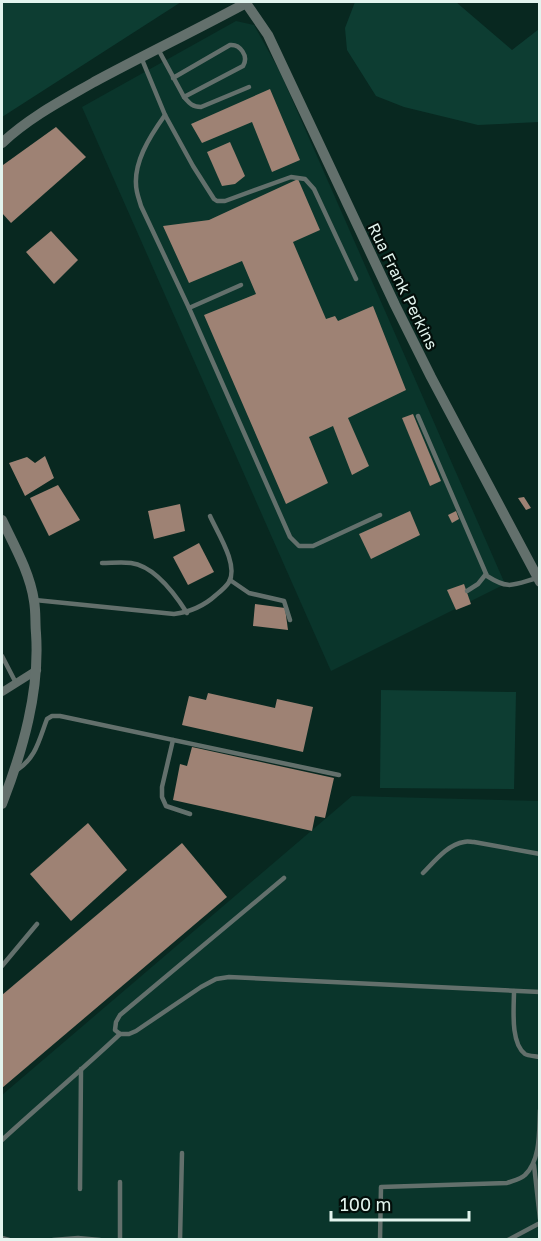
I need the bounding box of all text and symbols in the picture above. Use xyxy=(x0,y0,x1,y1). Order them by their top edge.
street label: Rua Frank Perkins xyxy=(364,219,442,353)
scale bar xyxy=(331,1184,469,1222)
text: 100 m xyxy=(340,1193,391,1215)

